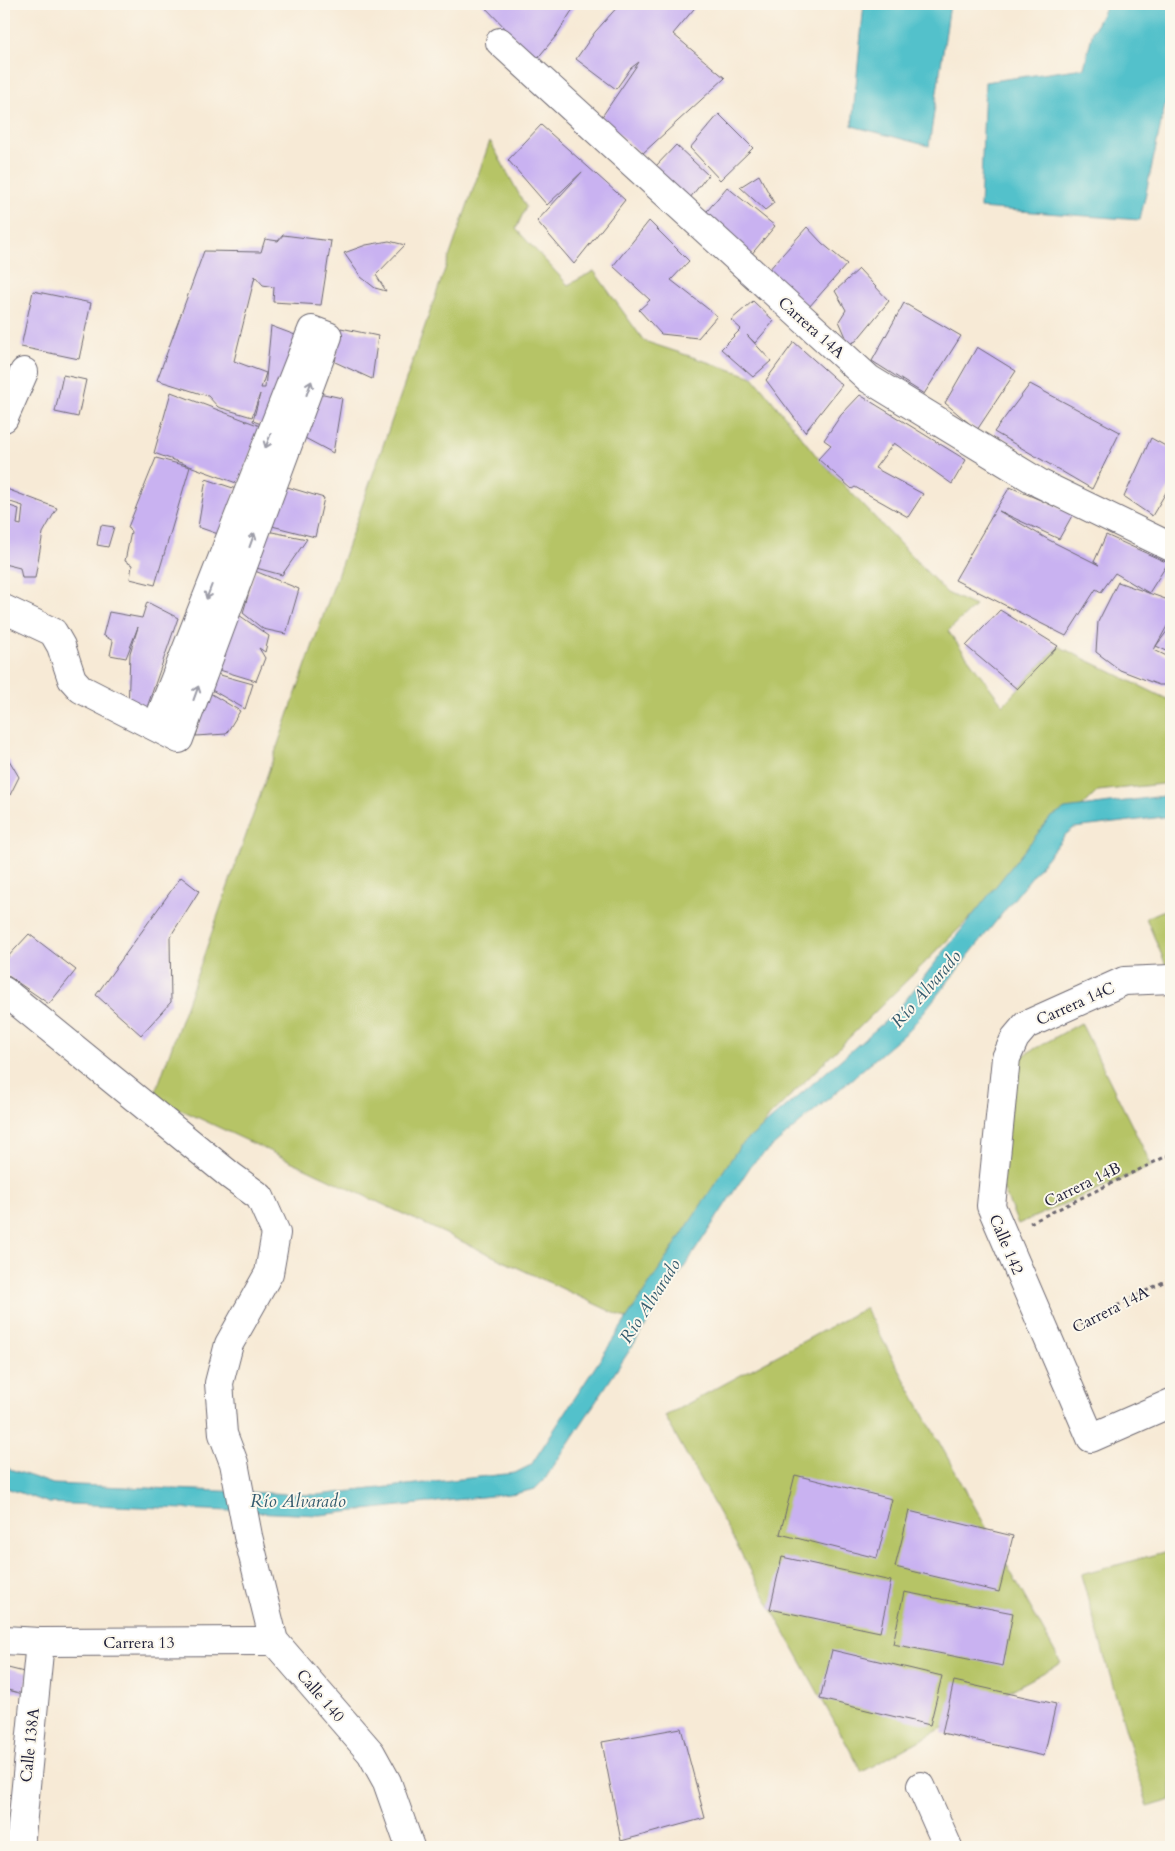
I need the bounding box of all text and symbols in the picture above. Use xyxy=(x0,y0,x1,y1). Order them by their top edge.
street label: Carrera 14A xyxy=(773,292,850,364)
one-way arrow xyxy=(305,381,314,396)
one-way arrow xyxy=(263,433,272,448)
one-way arrow xyxy=(248,533,257,548)
one-way arrow xyxy=(204,584,214,599)
one-way arrow xyxy=(192,686,201,701)
water label: Río Alvarado xyxy=(885,945,967,1034)
street label: Carrera 14C xyxy=(1033,977,1118,1031)
street label: Carrera 14B xyxy=(1041,1157,1124,1213)
street label: Calle 142 xyxy=(984,1211,1029,1278)
water label: Río Alvarado xyxy=(614,1254,687,1348)
street label: Carrera 14A xyxy=(1069,1281,1153,1339)
water label: Río Alvarado xyxy=(250,1489,346,1514)
street label: Carrera 13 xyxy=(103,1632,175,1654)
street label: Calle 140 xyxy=(291,1665,349,1727)
street label: Calle 138A xyxy=(15,1706,45,1783)

